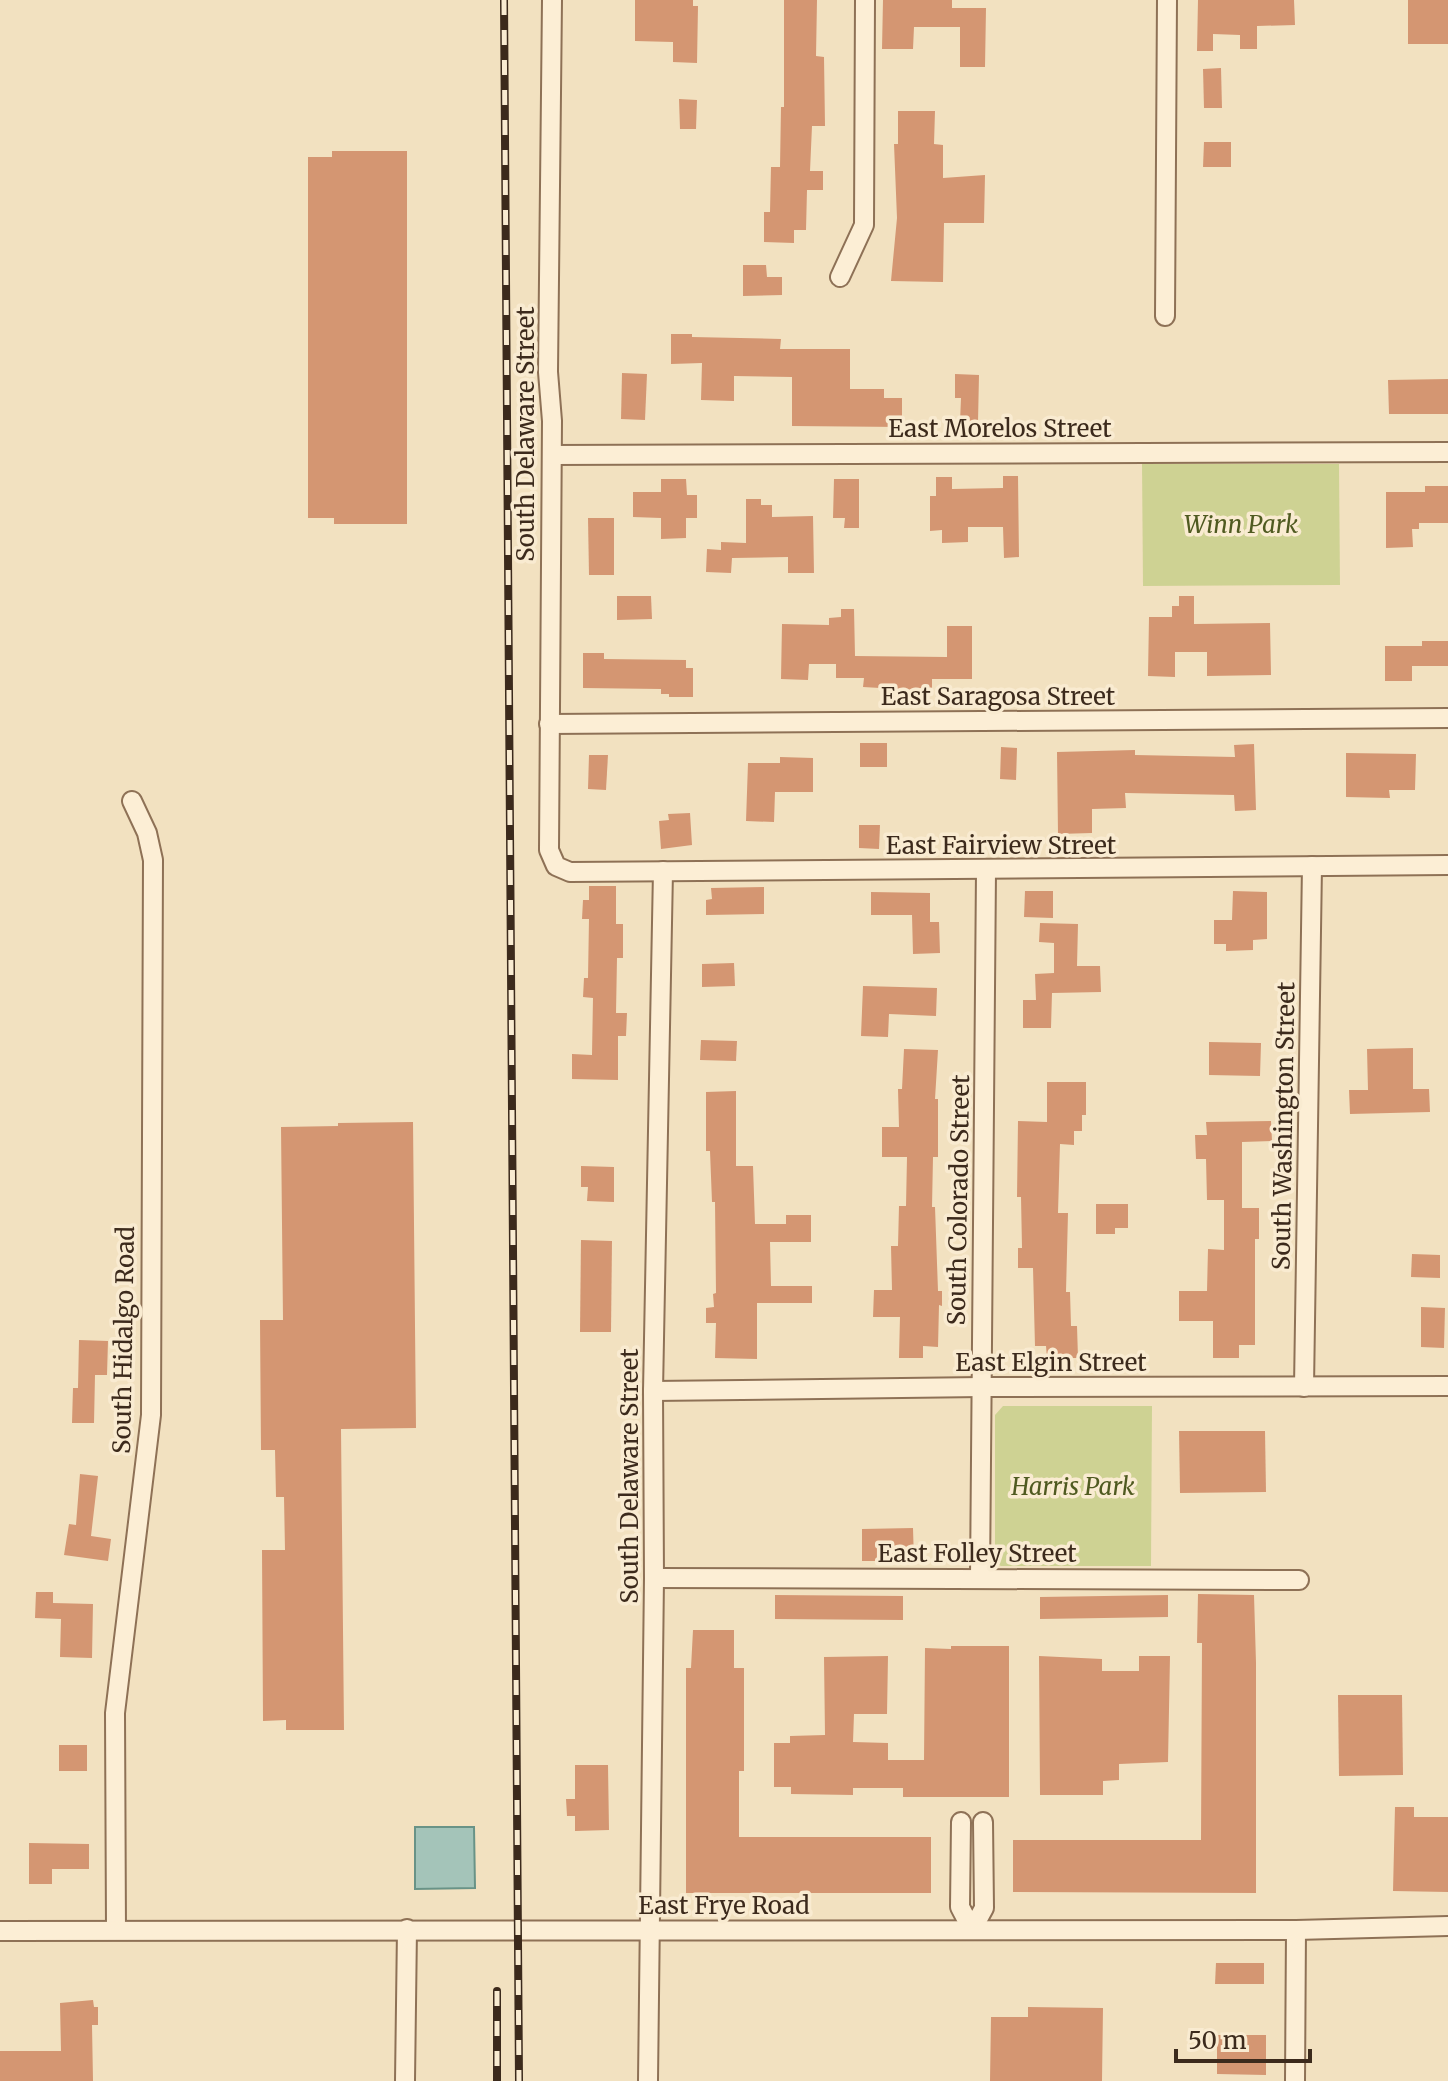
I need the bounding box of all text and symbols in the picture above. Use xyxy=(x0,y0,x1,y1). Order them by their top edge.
street label: South Delaware Street xyxy=(510,306,541,562)
street label: East Morelos Street xyxy=(888,413,1112,444)
park label: Winn Park xyxy=(1184,509,1298,540)
street label: East Saragosa Street xyxy=(881,681,1116,712)
street label: East Fairview Street xyxy=(886,830,1117,861)
street label: South Washington Street xyxy=(1265,981,1302,1270)
street label: South Colorado Street xyxy=(941,1074,976,1326)
street label: South Hidalgo Road xyxy=(106,1226,141,1454)
street label: East Elgin Street xyxy=(955,1347,1147,1378)
street label: South Delaware Street xyxy=(614,1348,645,1604)
park label: Harris Park xyxy=(1010,1471,1135,1502)
street label: East Folley Street xyxy=(877,1538,1077,1569)
street label: East Frye Road xyxy=(638,1890,810,1921)
scale bar xyxy=(1176,2013,1310,2063)
text: 50 m xyxy=(1188,2025,1247,2056)

